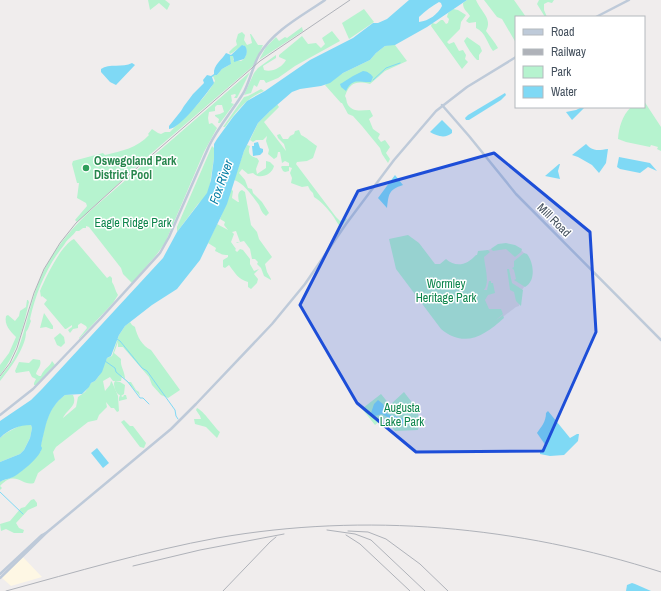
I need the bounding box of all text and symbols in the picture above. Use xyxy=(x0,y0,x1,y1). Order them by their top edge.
legend xyxy=(515,16,645,108)
text: Road xyxy=(551,24,575,40)
text: Railway xyxy=(551,44,586,60)
text: Park xyxy=(551,64,571,80)
text: Water xyxy=(551,84,578,100)
place label: Oswegoland Park District Pool xyxy=(94,153,177,183)
water label: Fox River xyxy=(205,157,237,206)
marker: Oswegoland Park District Pool xyxy=(81,163,91,173)
street label: Mill Road xyxy=(534,200,574,240)
park label: Eagle Ridge Park xyxy=(94,215,172,231)
park label: Wormley Heritage Park xyxy=(416,276,476,306)
park label: Augusta Lake Park xyxy=(380,400,424,430)

